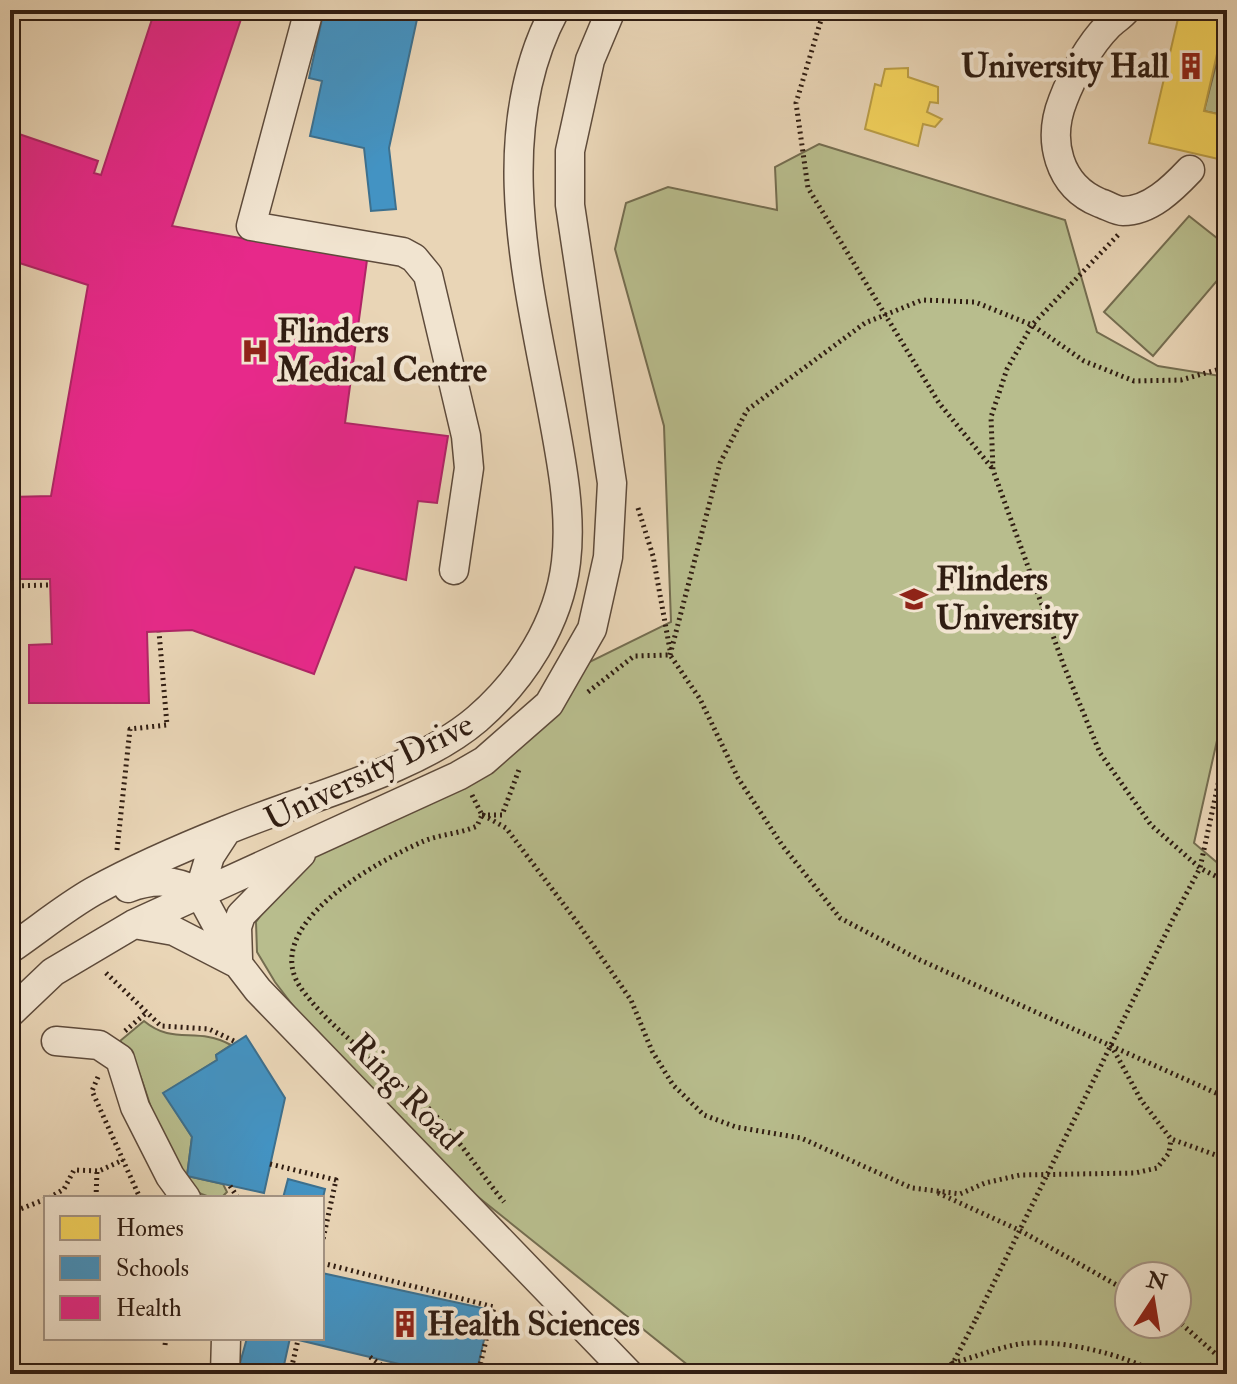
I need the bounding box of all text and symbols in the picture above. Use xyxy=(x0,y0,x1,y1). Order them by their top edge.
place label: University Hall xyxy=(961,45,1169,88)
building icon: University Hall xyxy=(1176,51,1206,81)
place label: Flinders Medical Centre xyxy=(276,310,488,392)
hospital icon: Flinders Medical Centre xyxy=(240,336,270,366)
place label: Flinders University xyxy=(936,558,1079,640)
school or university icon: Flinders University xyxy=(899,584,929,614)
street label: University Drive xyxy=(258,703,480,841)
street label: Ring Road xyxy=(339,1025,471,1160)
legend xyxy=(44,1196,324,1340)
text: Homes xyxy=(116,1213,184,1244)
text: Schools xyxy=(116,1253,189,1284)
north arrow xyxy=(1113,1260,1193,1340)
text: N xyxy=(1143,1265,1170,1297)
text: Health xyxy=(116,1293,182,1324)
place label: Health Sciences xyxy=(427,1303,640,1346)
building icon: Health Sciences xyxy=(390,1309,420,1339)

